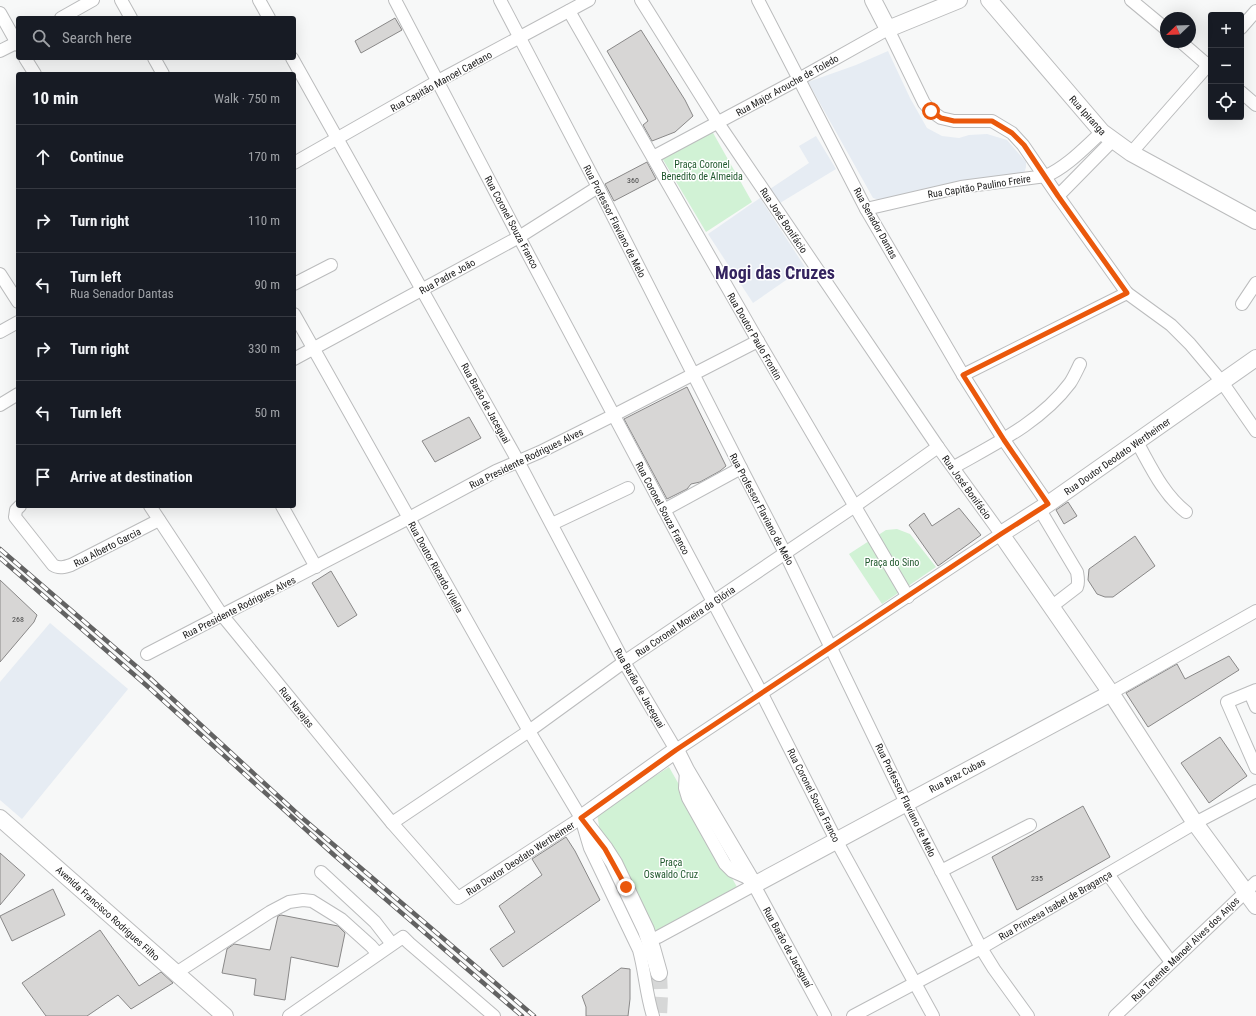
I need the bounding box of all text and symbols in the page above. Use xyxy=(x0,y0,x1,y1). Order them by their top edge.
north arrow xyxy=(1160,12,1196,48)
map controls xyxy=(1208,12,1244,120)
button: + xyxy=(1208,12,1244,48)
search box xyxy=(16,16,296,60)
icon: search xyxy=(30,27,52,49)
text: Search here xyxy=(62,29,132,47)
button: − xyxy=(1208,48,1244,84)
street label: Rua Capitão Manoel Caetano xyxy=(389,49,494,114)
street label: Rua Major Arouche de Toledo xyxy=(734,53,840,118)
button: locate xyxy=(1208,84,1244,120)
text: 10 min xyxy=(32,88,78,108)
text: Walk · 750 m xyxy=(214,91,280,106)
street label: Rua Ipiranga xyxy=(1067,93,1108,137)
route start xyxy=(922,102,940,120)
icon: ahead xyxy=(32,146,54,168)
text: Continue xyxy=(70,148,124,166)
text: 170 m xyxy=(248,149,280,164)
park label: Praça Coronel Benedito de Almeida xyxy=(661,159,743,182)
street label: Rua Professor Flaviano de Melo xyxy=(581,163,648,279)
street label: Rua Capitão Paulino Freire xyxy=(927,173,1032,200)
street label: Rua Coronel Souza Franco xyxy=(482,174,541,270)
house number: 360 xyxy=(627,176,639,185)
street label: Rua José Bonifácio xyxy=(758,186,809,255)
street label: Rua Senador Dantas xyxy=(851,186,900,261)
icon: right xyxy=(32,210,54,232)
text: Turn right xyxy=(70,212,129,230)
text: 110 m xyxy=(248,213,280,228)
street label: Rua Padre João xyxy=(417,257,477,296)
district label: Mogi das Cruzes xyxy=(715,262,835,283)
text: Turn left xyxy=(70,268,121,286)
icon: left xyxy=(32,274,54,296)
text: 90 m xyxy=(254,277,280,292)
text: Rua Senador Dantas xyxy=(70,286,174,301)
street label: Rua Doutor Paulo Frontin xyxy=(725,291,784,382)
icon: right xyxy=(32,338,54,360)
text: Turn right xyxy=(70,340,129,358)
text: 330 m xyxy=(248,341,280,356)
street label: Rua Barão de Jaceguai xyxy=(459,361,512,445)
icon: left xyxy=(32,402,54,424)
text: Turn left xyxy=(70,404,121,422)
text: 50 m xyxy=(254,405,280,420)
street label: Rua Doutor Deodato Wertheimer xyxy=(1062,416,1172,497)
street label: Rua Presidente Rodrigues Alves xyxy=(468,426,585,491)
street label: Rua Professor Flaviano de Melo xyxy=(727,452,796,567)
street label: Rua José Bonifácio xyxy=(940,453,993,521)
street label: Rua Coronel Souza Franco xyxy=(633,460,692,556)
icon: arrive xyxy=(32,466,54,488)
text: Arrive at destination xyxy=(70,468,193,486)
street label: Rua Doutor Ricardo Vilella xyxy=(406,520,465,615)
street label: Rua Alberto Garcia xyxy=(72,526,143,569)
park label: Praça do Sino xyxy=(865,557,919,568)
street label: Rua Presidente Rodrigues Alves xyxy=(181,574,298,641)
street label: Rua Coronel Moreira da Glória xyxy=(633,584,737,659)
house number: 268 xyxy=(12,615,24,624)
street label: Rua Barão de Jaceguai xyxy=(612,646,667,730)
street label: Rua Navajas xyxy=(277,685,316,730)
street label: Rua Professor Flaviano de Melo xyxy=(873,742,938,859)
street label: Rua Coronel Souza Franco xyxy=(785,747,842,844)
street label: Rua Braz Cubas xyxy=(927,756,987,795)
street label: Rua Doutor Deodato Wertheimer xyxy=(464,819,576,898)
park label: Praça Oswaldo Cruz xyxy=(644,857,698,880)
street label: Avenida Francisco Rodrigues Filho xyxy=(54,864,162,963)
street label: Rua Princesa Isabel de Bragança xyxy=(997,868,1114,942)
house number: 235 xyxy=(1031,874,1043,883)
route end xyxy=(617,878,635,896)
street label: Rua Tenente Manoel Alves dos Anjos xyxy=(1129,895,1242,1004)
street label: Rua Barão de Jaceguaí xyxy=(761,905,815,990)

